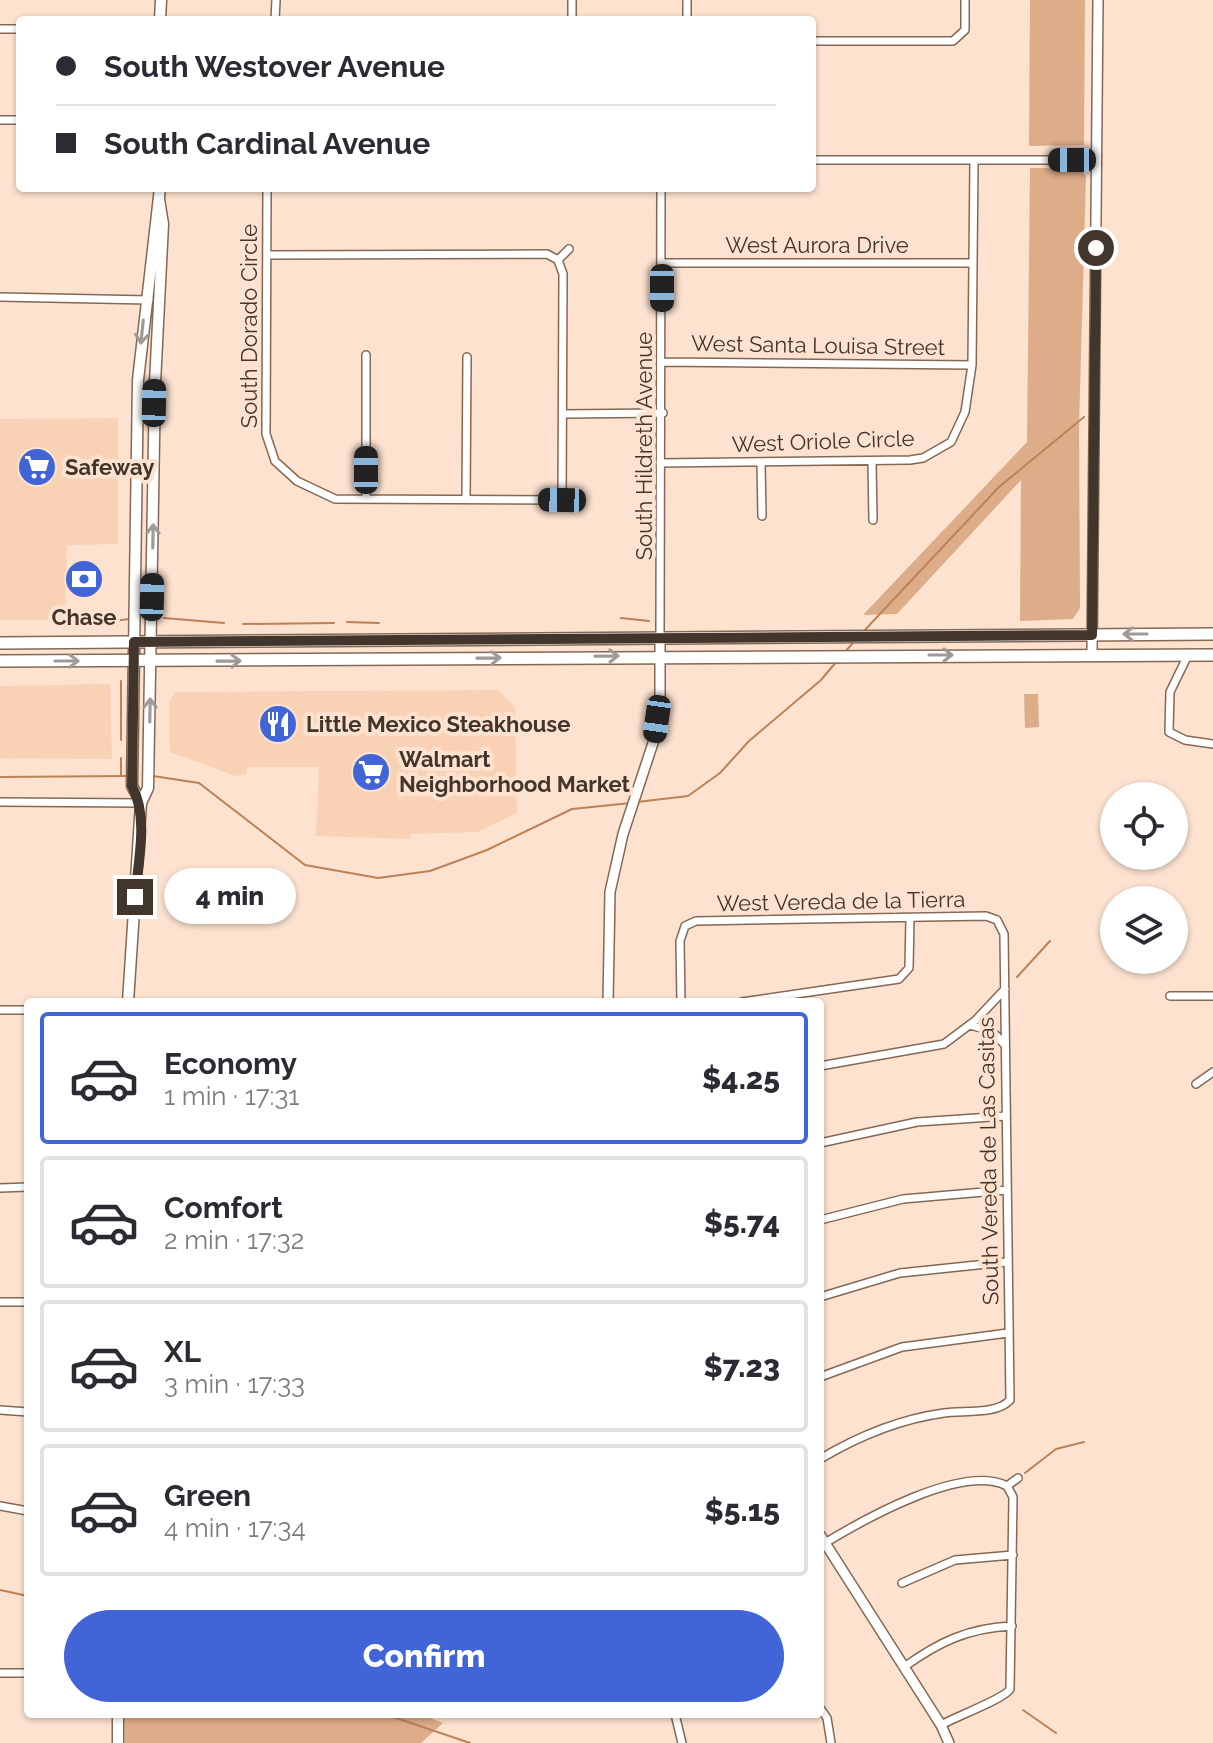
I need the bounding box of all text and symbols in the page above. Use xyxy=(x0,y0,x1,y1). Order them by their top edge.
text: South Westover Avenue xyxy=(104,49,445,84)
text: South Cardinal Avenue xyxy=(104,126,430,161)
car xyxy=(1048,148,1096,172)
street label: South Dorado Circle xyxy=(236,224,262,428)
route start xyxy=(1078,230,1114,266)
street label: West Aurora Drive xyxy=(725,232,909,258)
car xyxy=(650,264,674,312)
one-way arrow xyxy=(134,318,149,345)
street label: West Santa Louisa Street xyxy=(691,330,946,360)
street label: South Hildreth Avenue xyxy=(631,332,657,560)
car xyxy=(142,379,166,427)
street label: West Oriole Circle xyxy=(731,425,915,457)
supermarket icon: Safeway xyxy=(16,446,58,488)
car xyxy=(354,446,378,494)
place label: Safeway xyxy=(65,454,154,480)
car xyxy=(538,488,586,512)
one-way arrow xyxy=(145,523,160,550)
bank icon: Chase xyxy=(63,558,105,600)
car xyxy=(140,573,164,621)
place label: Chase xyxy=(51,604,117,630)
one-way arrow xyxy=(1122,626,1149,642)
one-way arrow xyxy=(927,647,954,663)
one-way arrow xyxy=(593,649,620,664)
one-way arrow xyxy=(475,650,502,665)
one-way arrow xyxy=(53,653,80,669)
one-way arrow xyxy=(215,653,242,669)
car xyxy=(642,694,672,744)
one-way arrow xyxy=(142,697,157,724)
restaurant icon: Little Mexico Steakhouse xyxy=(257,703,299,745)
place label: Little Mexico Steakhouse xyxy=(306,711,570,737)
place label: Walmart Neighborhood Market xyxy=(399,746,631,797)
supermarket icon: Walmart Neighborhood Market xyxy=(350,751,392,793)
map controls xyxy=(1100,782,1188,974)
button: locate xyxy=(1100,782,1188,870)
callout: 4 min xyxy=(163,869,295,925)
route end xyxy=(117,879,153,915)
text: 4 min xyxy=(196,881,264,911)
street label: West Vereda de la Tierra xyxy=(716,886,966,916)
button: layers xyxy=(1100,886,1188,974)
street label: South Vereda de Las Casitas xyxy=(972,1017,1004,1305)
icon: car xyxy=(68,1042,140,1114)
text: Economy xyxy=(164,1046,297,1081)
text: $4.25 xyxy=(702,1061,780,1096)
text: 1 min · 17:31 xyxy=(164,1081,299,1111)
icon: car xyxy=(68,1186,140,1258)
text: Comfort xyxy=(164,1190,283,1225)
text: $5.74 xyxy=(704,1205,780,1240)
text: 2 min · 17:32 xyxy=(164,1225,304,1255)
icon: car xyxy=(68,1330,140,1402)
text: XL xyxy=(164,1334,201,1369)
text: $7.23 xyxy=(703,1349,780,1384)
text: 3 min · 17:33 xyxy=(164,1369,305,1399)
icon: car xyxy=(68,1474,140,1546)
text: Green xyxy=(164,1478,251,1513)
text: $5.15 xyxy=(705,1493,780,1528)
text: 4 min · 17:34 xyxy=(164,1513,306,1543)
button: Confirm xyxy=(64,1610,784,1702)

